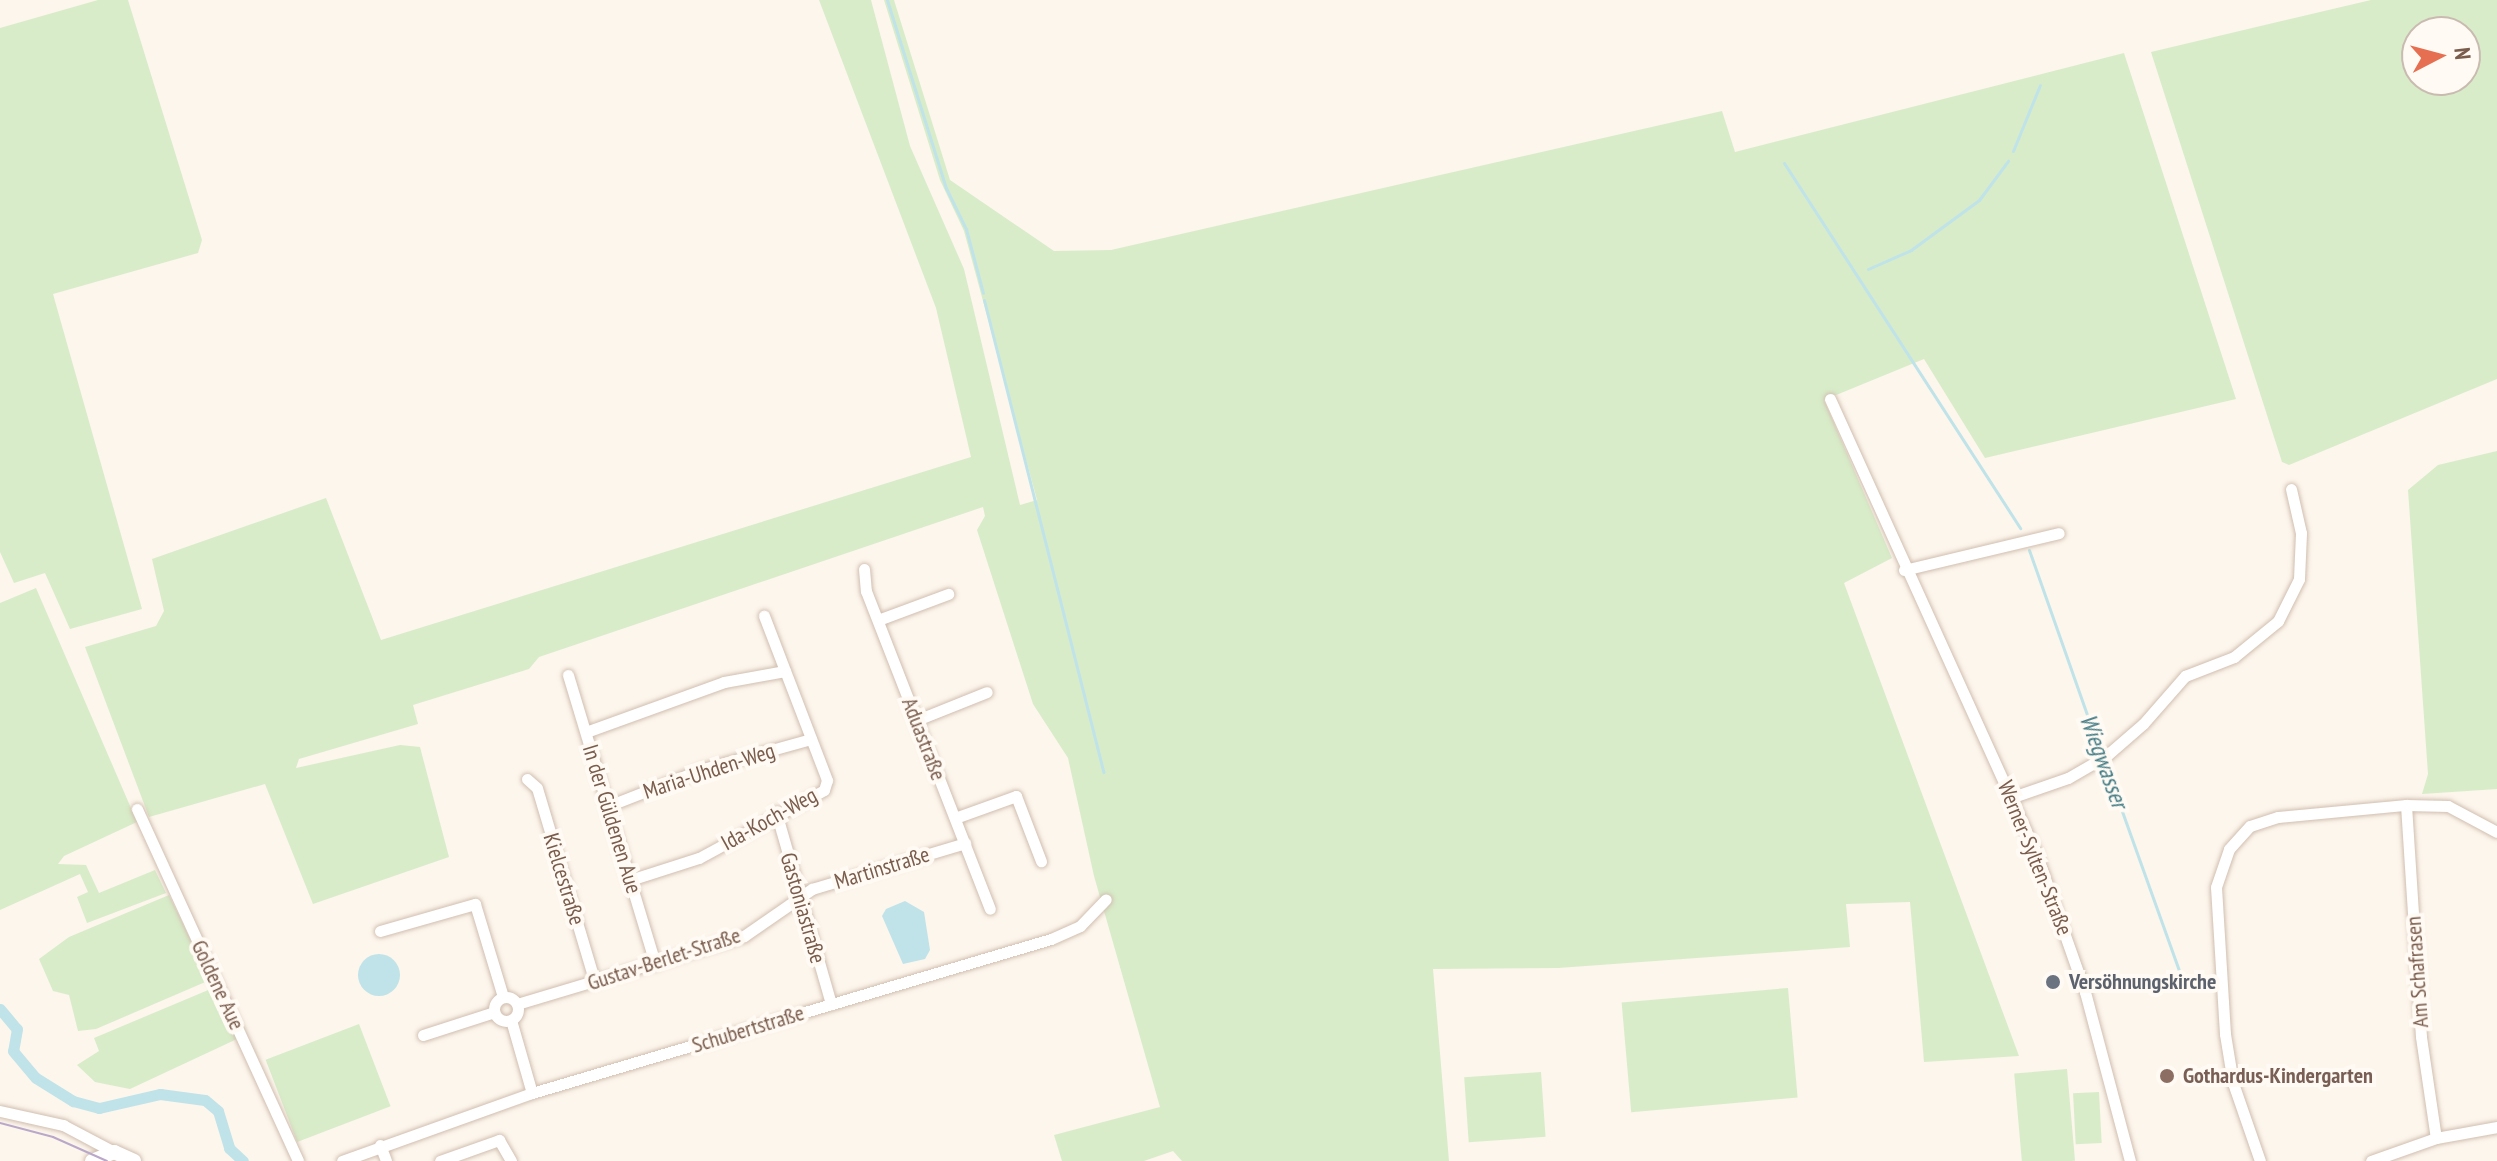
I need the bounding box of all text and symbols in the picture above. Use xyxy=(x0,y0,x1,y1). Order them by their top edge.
north arrow xyxy=(2401,16,2481,96)
text: N xyxy=(2448,46,2477,61)
street label: Aduastraße xyxy=(896,694,952,784)
water label: Wiegwasser xyxy=(2074,710,2134,812)
street label: Maria-Uhden-Weg xyxy=(640,737,778,805)
street label: In der Güldenen Aue xyxy=(577,741,647,897)
street label: Werner-Sylten-Straße xyxy=(1992,777,2078,939)
street label: Ida-Koch-Weg xyxy=(716,782,822,856)
street label: Kielcestraße xyxy=(538,830,590,928)
street label: Martinstraße xyxy=(831,841,933,895)
street label: Gastoniastraße xyxy=(775,850,831,966)
street label: Am Schafrasen xyxy=(2400,915,2434,1029)
street label: Gustav-Berlet-Straße xyxy=(584,922,744,996)
street label: Goldene Aue xyxy=(186,936,250,1034)
place label: Versöhnungskirche xyxy=(2069,969,2216,995)
marker: Versöhnungskirche xyxy=(2044,973,2062,991)
street label: Schubertstraße xyxy=(689,999,807,1059)
place label: Gothardus-Kindergarten xyxy=(2183,1063,2373,1089)
marker: Gothardus-Kindergarten xyxy=(2158,1067,2176,1085)

